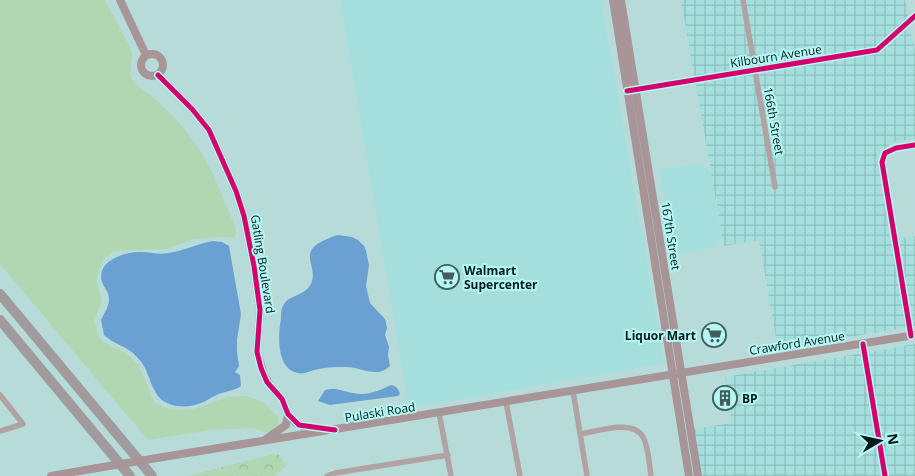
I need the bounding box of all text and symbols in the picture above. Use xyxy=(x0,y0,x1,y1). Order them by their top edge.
street label: Kilbourn Avenue xyxy=(729,40,823,72)
street label: 166th Street xyxy=(760,86,788,156)
street label: 167th Street xyxy=(657,201,685,271)
street label: Gatling Boulevard xyxy=(247,213,279,315)
place label: Walmart Supercenter xyxy=(464,262,538,293)
supermarket icon: Walmart Supercenter xyxy=(434,264,460,290)
supermarket icon: Liquor Mart xyxy=(701,322,727,348)
place label: Liquor Mart xyxy=(625,327,696,344)
street label: Crawford Avenue xyxy=(748,327,846,359)
building icon: BP xyxy=(712,385,738,411)
place label: BP xyxy=(742,390,758,407)
street label: Pulaski Road xyxy=(344,398,416,426)
north arrow xyxy=(855,416,905,466)
text: N xyxy=(883,432,904,446)

